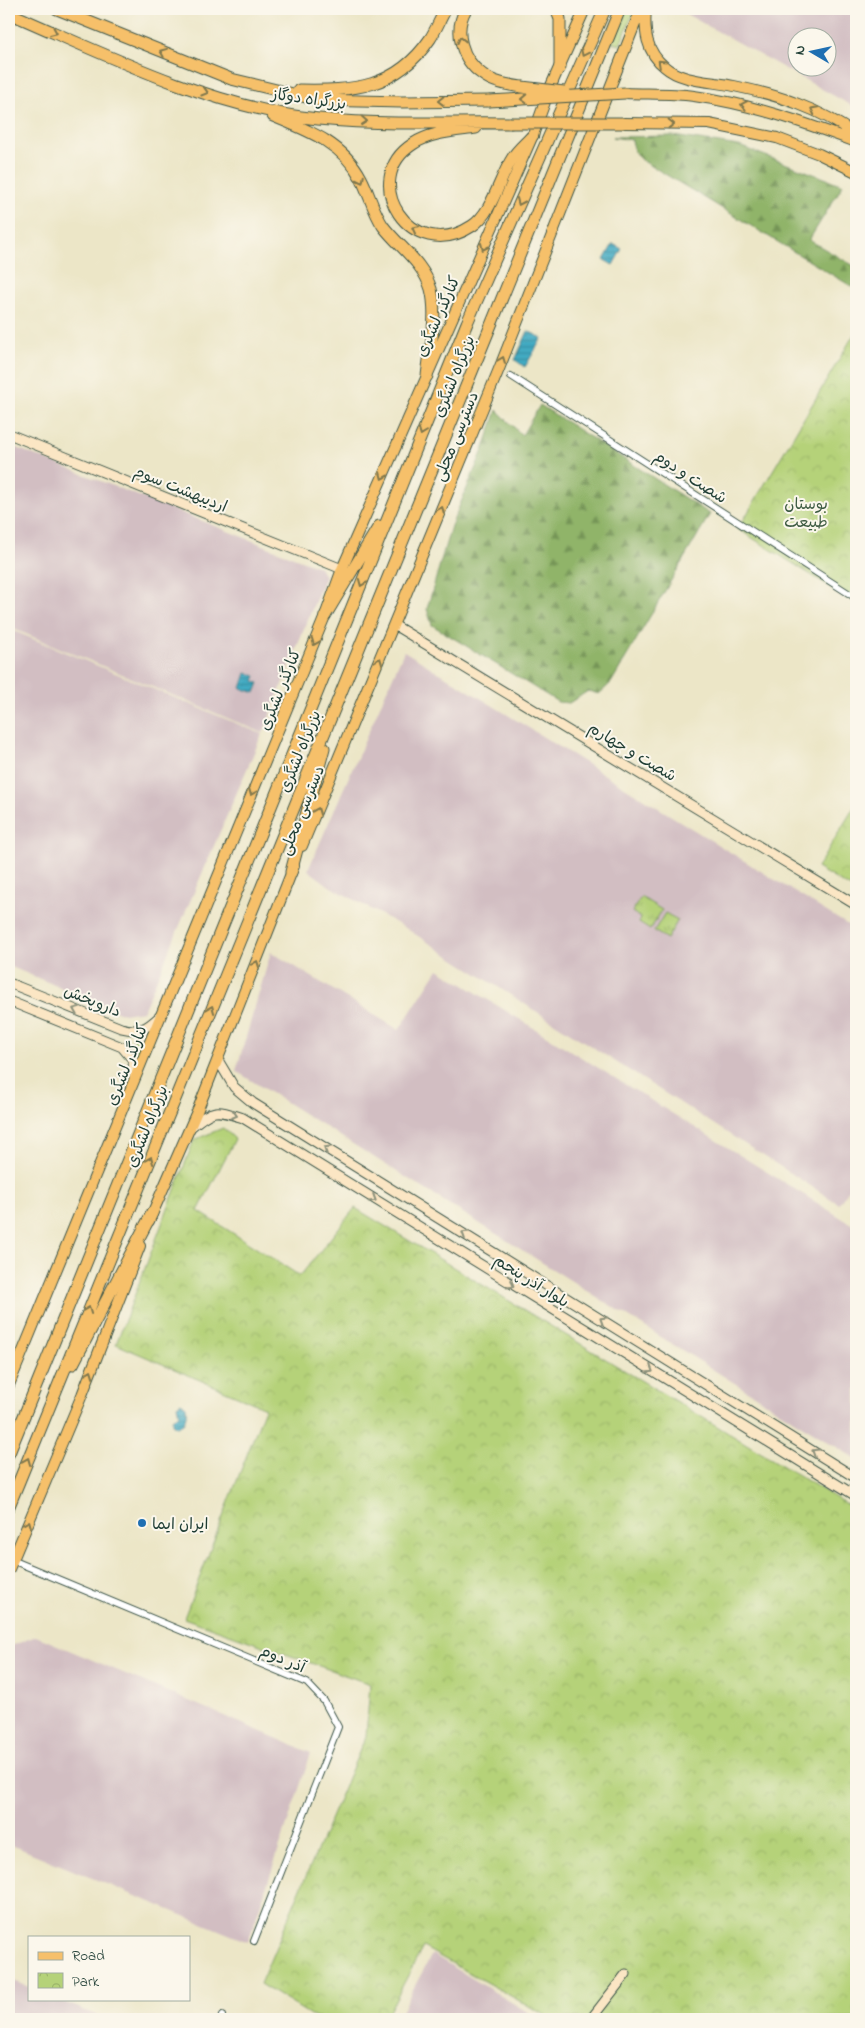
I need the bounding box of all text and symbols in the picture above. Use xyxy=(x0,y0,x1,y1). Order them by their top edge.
one-way arrow xyxy=(49,26,58,36)
north arrow xyxy=(788,28,838,78)
one-way arrow xyxy=(456,36,467,45)
text: N xyxy=(790,44,812,57)
one-way arrow xyxy=(159,48,168,58)
one-way arrow xyxy=(580,48,591,57)
one-way arrow xyxy=(657,60,666,69)
street label: بزرگراه دوگاز xyxy=(268,83,348,117)
one-way arrow xyxy=(200,86,208,96)
one-way arrow xyxy=(520,94,528,105)
one-way arrow xyxy=(436,96,444,107)
one-way arrow xyxy=(739,100,748,111)
one-way arrow xyxy=(811,106,820,116)
one-way arrow xyxy=(360,116,368,127)
one-way arrow xyxy=(667,118,675,129)
one-way arrow xyxy=(355,174,365,183)
one-way arrow xyxy=(515,197,526,206)
one-way arrow xyxy=(411,225,420,236)
one-way arrow xyxy=(480,242,490,251)
street label: کنارگذر لشگری xyxy=(410,272,467,361)
street label: بزرگراه لشگری xyxy=(427,332,482,422)
one-way arrow xyxy=(496,356,506,365)
street label: دسترسی محلی xyxy=(428,388,486,485)
one-way arrow xyxy=(418,427,429,436)
street label: شصت و دوم xyxy=(649,445,731,510)
street label: اردیبهشت سوم xyxy=(130,460,231,520)
one-way arrow xyxy=(379,471,390,480)
park label: بوستان طبیعت xyxy=(784,493,828,535)
one-way arrow xyxy=(434,506,445,515)
one-way arrow xyxy=(358,578,368,587)
one-way arrow xyxy=(310,637,321,646)
street label: کنارگذر لشگری xyxy=(253,645,308,734)
one-way arrow xyxy=(372,657,383,666)
street label: بزرگراه لشگری xyxy=(273,707,328,797)
street label: شصت و چهارم xyxy=(583,717,681,789)
street label: دسترسی محلی xyxy=(274,762,332,859)
one-way arrow xyxy=(248,787,259,796)
one-way arrow xyxy=(310,807,321,816)
one-way arrow xyxy=(250,960,260,969)
street label: داروپخش xyxy=(60,980,125,1024)
one-way arrow xyxy=(72,1005,81,1016)
one-way arrow xyxy=(205,1005,215,1014)
street label: کنارگذر لشگری xyxy=(100,1020,155,1109)
street label: بزرگراه لشگری xyxy=(120,1082,175,1172)
one-way arrow xyxy=(230,1109,238,1119)
one-way arrow xyxy=(323,1145,332,1155)
one-way arrow xyxy=(143,1156,154,1165)
one-way arrow xyxy=(368,1192,377,1202)
one-way arrow xyxy=(461,1231,470,1241)
street label: بلوار آذر پنجم xyxy=(489,1249,573,1314)
one-way arrow xyxy=(506,1278,515,1288)
one-way arrow xyxy=(82,1306,93,1315)
one-way arrow xyxy=(599,1317,608,1327)
one-way arrow xyxy=(644,1363,653,1373)
one-way arrow xyxy=(84,1370,94,1379)
one-way arrow xyxy=(811,1449,820,1459)
one-way arrow xyxy=(21,1457,31,1466)
place label: ایران ایما xyxy=(152,1513,208,1537)
marker: ایران ایما xyxy=(136,1517,148,1529)
one-way arrow xyxy=(21,1520,32,1529)
street label: آذر دوم xyxy=(256,1639,310,1681)
legend xyxy=(28,1936,190,2000)
text: Road xyxy=(72,1945,105,1967)
text: Park xyxy=(72,1971,100,1993)

